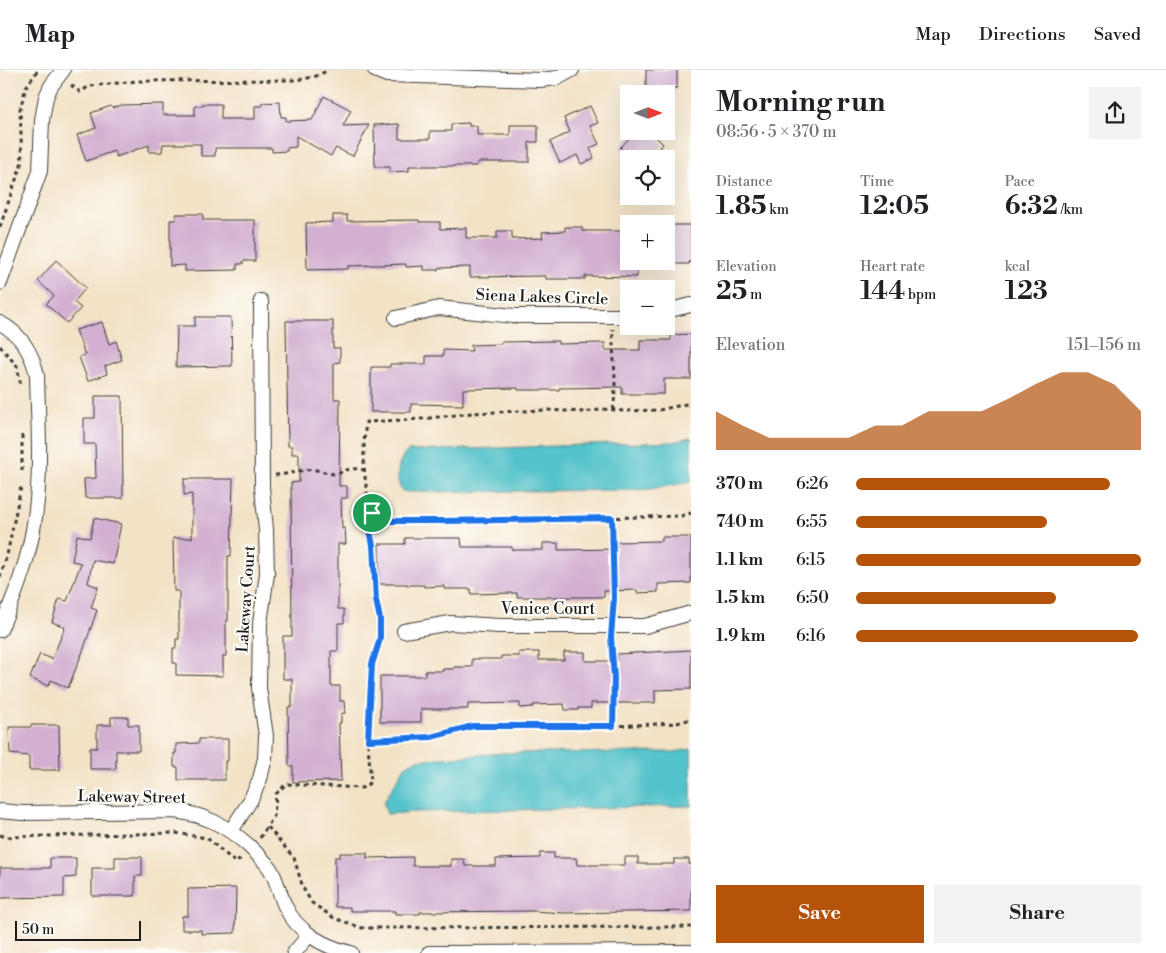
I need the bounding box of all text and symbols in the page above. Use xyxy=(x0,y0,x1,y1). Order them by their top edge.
text: Map xyxy=(25,20,75,50)
text: Map xyxy=(915,23,951,46)
text: Directions xyxy=(979,23,1066,46)
text: Saved xyxy=(1094,23,1141,46)
north arrow xyxy=(620,85,675,140)
map controls xyxy=(620,85,675,335)
text: Morning run xyxy=(716,85,885,120)
button: share xyxy=(1089,87,1141,139)
text: 08:56 · 5 × 370 m xyxy=(716,122,837,142)
button: locate xyxy=(620,150,675,205)
text: Distance xyxy=(716,173,773,191)
text: Time xyxy=(860,173,894,191)
text: Pace xyxy=(1005,173,1035,191)
text: 1.85 xyxy=(716,191,766,222)
text: 12:05 xyxy=(860,191,929,222)
text: 6:32 xyxy=(1005,191,1058,222)
text: km xyxy=(766,201,789,219)
text: /km xyxy=(1058,201,1083,219)
button: + xyxy=(620,215,675,270)
text: Elevation xyxy=(716,258,777,276)
text: Heart rate xyxy=(860,258,925,276)
text: kcal xyxy=(1005,258,1030,276)
text: 25 xyxy=(716,276,747,307)
text: 144 xyxy=(860,276,905,307)
text: 123 xyxy=(1005,276,1048,307)
button: − xyxy=(620,280,675,335)
street label: Siena Lakes Circle xyxy=(475,285,609,309)
text: m xyxy=(747,286,762,304)
text: bpm xyxy=(905,286,936,304)
text: Elevation xyxy=(716,335,785,355)
text: 151–156 m xyxy=(1067,335,1141,355)
text: 370 m xyxy=(716,474,763,494)
text: 6:26 xyxy=(796,474,828,494)
pin xyxy=(351,492,393,534)
icon: arrive xyxy=(358,499,386,527)
text: 740 m xyxy=(716,512,764,532)
text: 6:55 xyxy=(796,512,827,532)
street label: Lakeway Court xyxy=(232,545,260,653)
text: 1.1 km xyxy=(716,550,763,570)
text: 6:15 xyxy=(796,550,825,570)
text: 1.5 km xyxy=(716,588,765,608)
text: 6:50 xyxy=(796,588,829,608)
street label: Venice Court xyxy=(500,599,596,619)
text: 1.9 km xyxy=(716,626,765,646)
text: 6:16 xyxy=(796,626,825,646)
street label: Lakeway Street xyxy=(78,786,187,808)
button: Save xyxy=(716,885,924,943)
button: Share xyxy=(934,885,1141,943)
scale bar xyxy=(15,918,141,941)
text: 50 m xyxy=(22,921,54,939)

